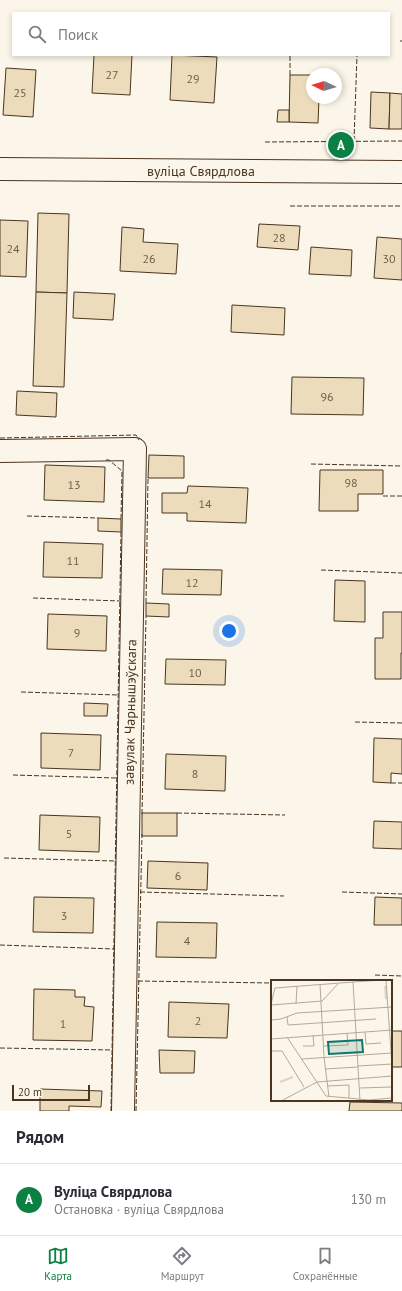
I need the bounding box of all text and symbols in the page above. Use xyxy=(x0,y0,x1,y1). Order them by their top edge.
search box xyxy=(12,12,390,56)
icon: search xyxy=(26,23,48,45)
text: Поиск xyxy=(58,25,98,44)
house number: 27 xyxy=(105,67,119,82)
north arrow xyxy=(306,68,342,104)
house number: 29 xyxy=(186,71,200,86)
house number: 25 xyxy=(13,85,27,100)
pin: A xyxy=(328,130,354,160)
street label: вуліца Свярдлова xyxy=(147,162,255,180)
house number: 28 xyxy=(272,230,286,245)
house number: 24 xyxy=(6,241,20,256)
house number: 26 xyxy=(142,251,156,266)
house number: 30 xyxy=(382,251,396,266)
house number: 96 xyxy=(320,389,334,404)
house number: 98 xyxy=(344,475,358,490)
house number: 13 xyxy=(67,477,81,492)
house number: 14 xyxy=(198,496,212,511)
house number: 11 xyxy=(66,553,80,568)
house number: 12 xyxy=(185,575,199,590)
your location xyxy=(219,621,239,641)
house number: 9 xyxy=(74,625,80,640)
street label: завулак Чарнышэўскага xyxy=(120,639,140,785)
house number: 10 xyxy=(188,665,202,680)
house number: 7 xyxy=(68,745,74,760)
house number: 8 xyxy=(192,766,198,781)
house number: 5 xyxy=(66,826,72,841)
house number: 6 xyxy=(175,868,181,883)
house number: 3 xyxy=(61,908,67,923)
house number: 4 xyxy=(184,933,191,948)
inset map xyxy=(271,980,392,1101)
house number: 2 xyxy=(195,1013,201,1028)
house number: 1 xyxy=(60,1016,66,1031)
scale bar xyxy=(12,1083,90,1102)
text: 20 m xyxy=(18,1085,42,1099)
text: Рядом xyxy=(16,1126,64,1148)
text: Вуліца Свярдлова xyxy=(54,1182,172,1201)
text: A xyxy=(25,1191,33,1208)
text: 130 m xyxy=(351,1191,386,1208)
text: Остановка · вуліца Свярдлова xyxy=(54,1201,224,1218)
tab: Карта xyxy=(44,1245,72,1283)
tab: Маршрут xyxy=(161,1245,204,1283)
tab: Сохранённые xyxy=(293,1245,358,1283)

